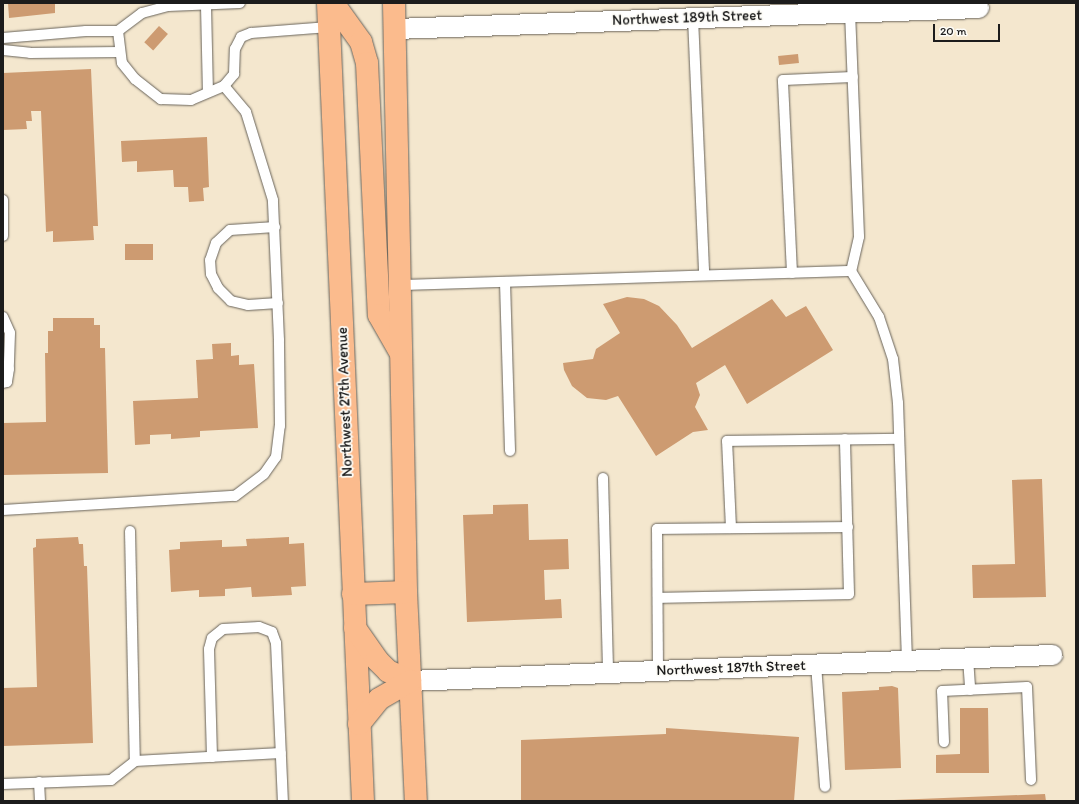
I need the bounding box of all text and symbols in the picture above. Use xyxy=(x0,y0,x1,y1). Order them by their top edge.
street label: Northwest 189th Street xyxy=(612,6,762,30)
scale bar xyxy=(935,16,1002,42)
text: 20 m xyxy=(940,24,967,38)
street label: Northwest 27th Avenue xyxy=(333,327,357,477)
street label: Northwest 187th Street xyxy=(656,656,806,680)

